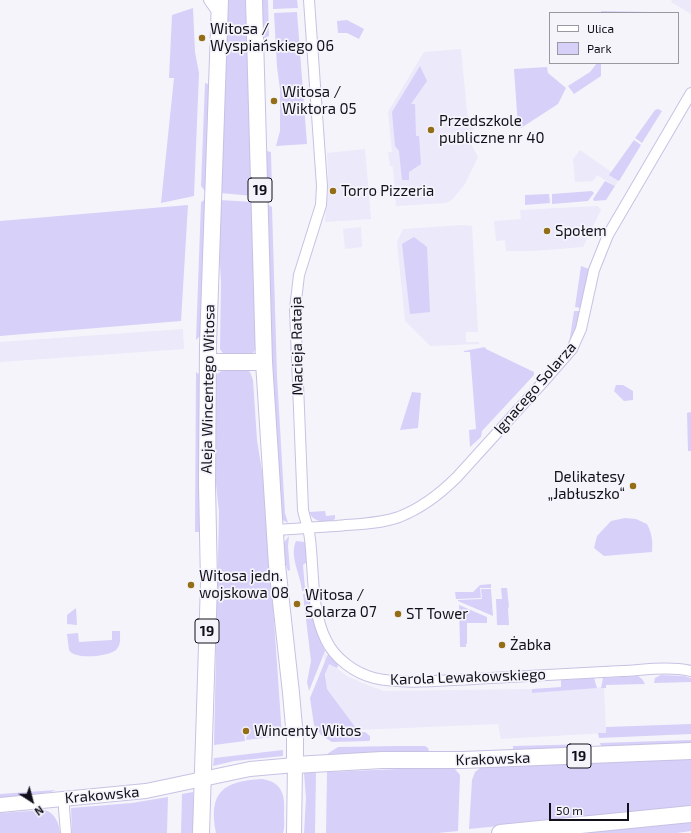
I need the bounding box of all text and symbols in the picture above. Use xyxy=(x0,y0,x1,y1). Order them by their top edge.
legend xyxy=(549,12,679,64)
place label: Witosa / Wyspiańskiego 06 xyxy=(210,20,334,55)
text: Ulica xyxy=(587,21,614,35)
marker: Witosa / Wyspiańskiego 06 xyxy=(197,33,207,43)
text: Park xyxy=(587,41,612,55)
place label: Witosa / Wiktora 05 xyxy=(282,83,356,118)
marker: Witosa / Wiktora 05 xyxy=(269,96,279,106)
place label: Przedszkole publiczne nr 40 xyxy=(439,112,544,147)
marker: Przedszkole publiczne nr 40 xyxy=(426,125,436,135)
road number: 19 xyxy=(248,178,272,202)
place label: Torro Pizzeria xyxy=(341,182,434,200)
marker: Torro Pizzeria xyxy=(328,186,338,196)
place label: Społem xyxy=(555,222,607,240)
marker: Społem xyxy=(542,226,552,236)
street label: Macieja Rataja xyxy=(287,296,307,396)
street label: Aleja Wincentego Witosa xyxy=(198,304,218,474)
street label: Ignacego Solarza xyxy=(490,338,580,438)
place label: Delikatesy „Jabłuszko“ xyxy=(548,468,625,503)
marker: Delikatesy „Jabłuszko“ xyxy=(628,481,638,491)
place label: Witosa jedn. wojskowa 08 xyxy=(199,567,289,602)
marker: Witosa jedn. wojskowa 08 xyxy=(186,580,196,590)
place label: Witosa / Solarza 07 xyxy=(305,586,377,621)
marker: Witosa / Solarza 07 xyxy=(292,599,302,609)
place label: ST Tower xyxy=(406,605,468,623)
marker: ST Tower xyxy=(393,609,403,619)
road number: 19 xyxy=(195,619,219,643)
place label: Żabka xyxy=(510,636,551,654)
marker: Żabka xyxy=(497,640,507,650)
street label: Karola Lewakowskiego xyxy=(390,665,546,689)
place label: Wincenty Witos xyxy=(254,722,361,740)
marker: Wincenty Witos xyxy=(241,726,251,736)
road number: 19 xyxy=(567,744,591,768)
street label: Krakowska xyxy=(455,749,531,769)
north arrow xyxy=(12,781,52,821)
street label: Krakowska xyxy=(64,783,140,807)
scale bar xyxy=(551,795,631,821)
text: 50 m xyxy=(556,803,583,817)
text: N xyxy=(32,804,46,819)

